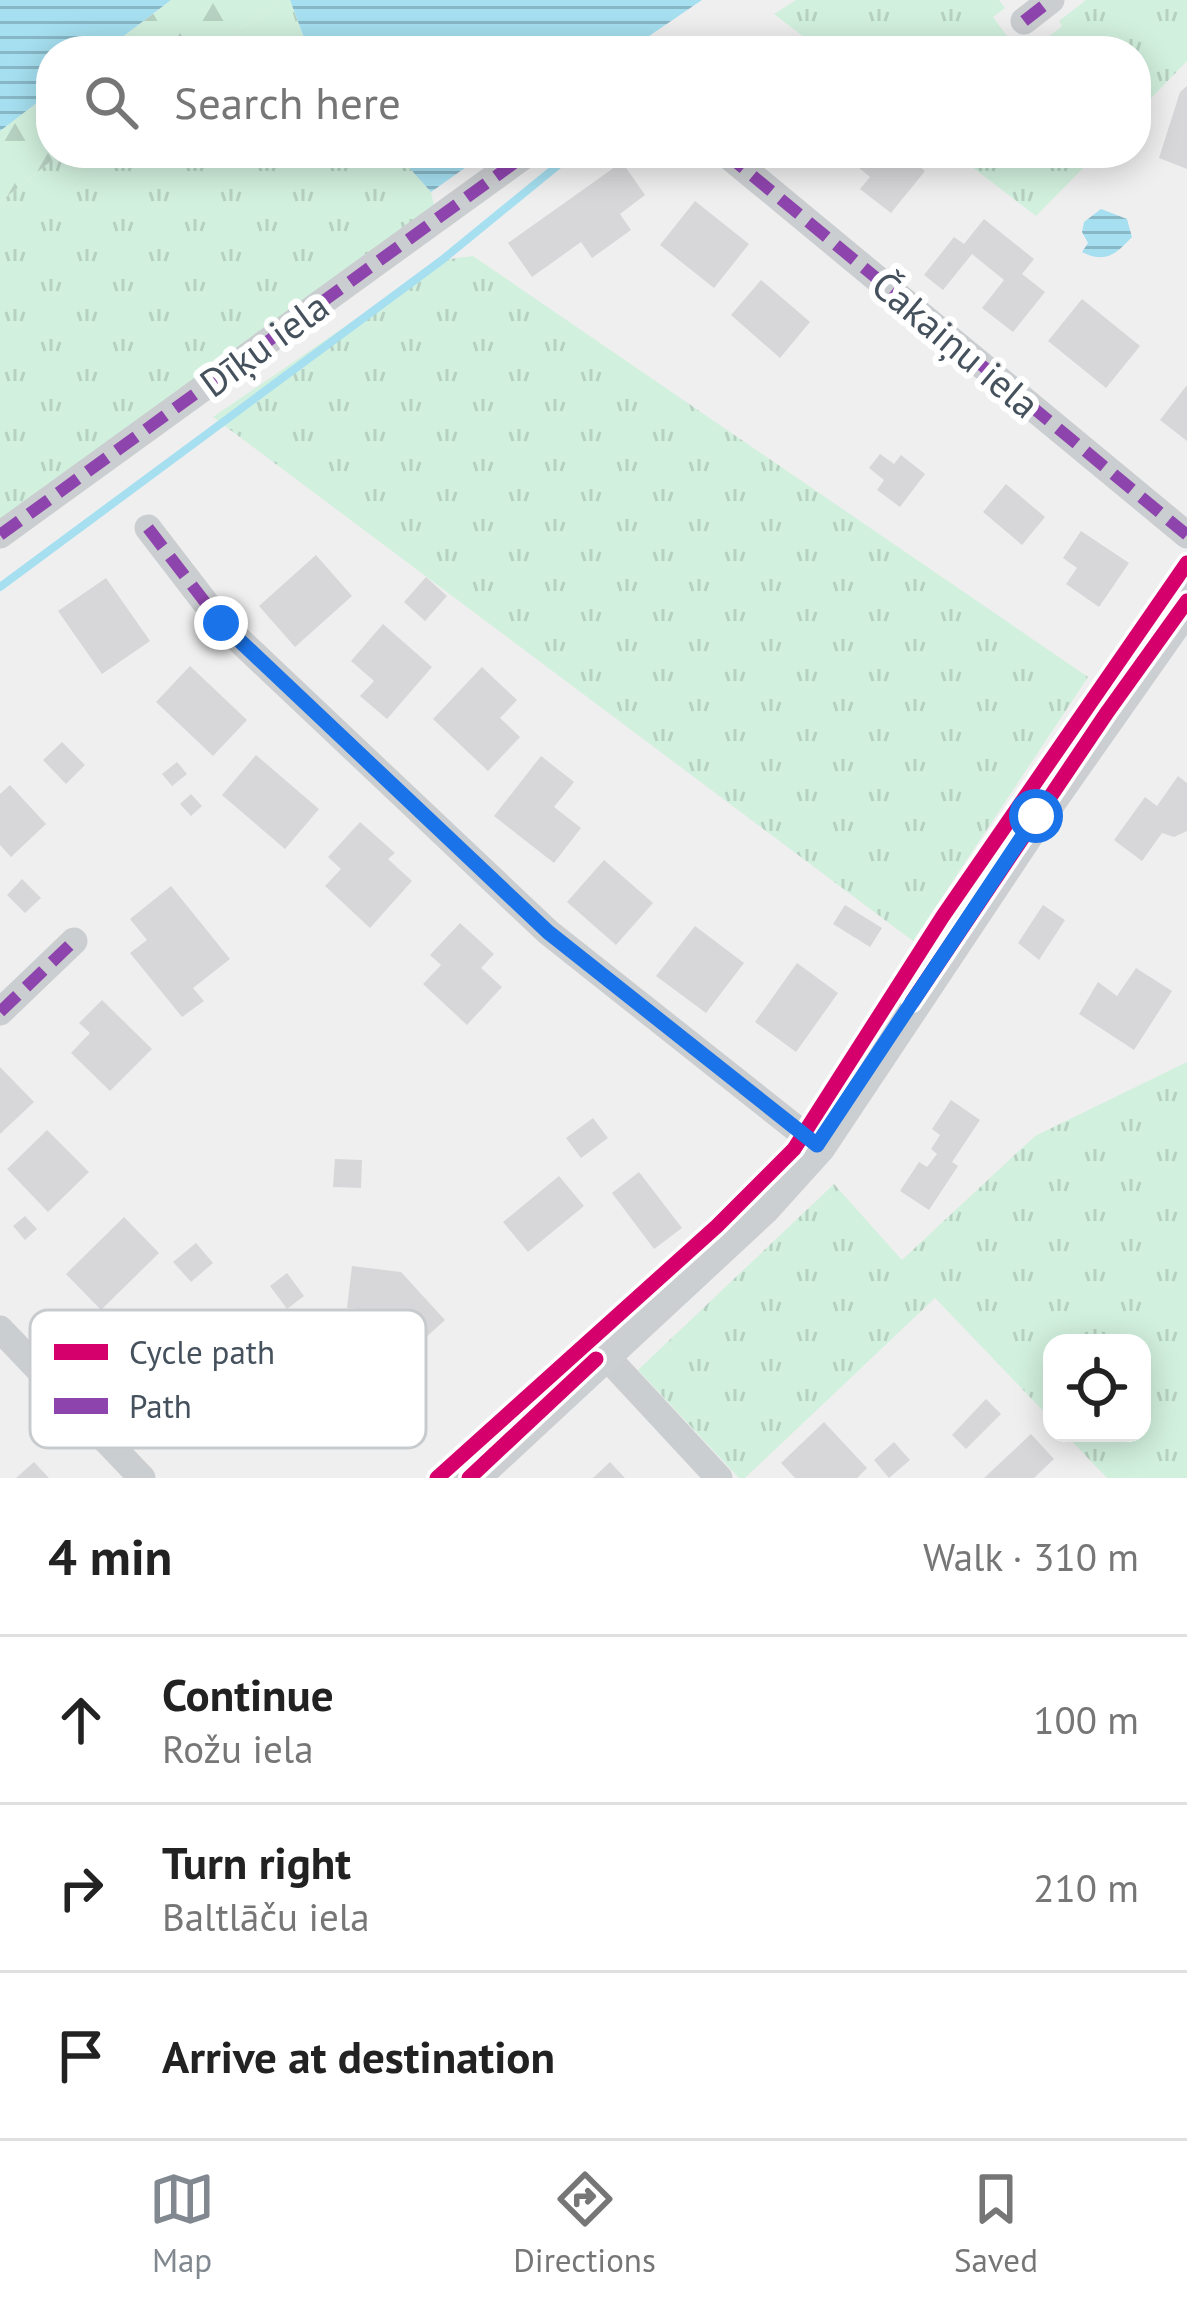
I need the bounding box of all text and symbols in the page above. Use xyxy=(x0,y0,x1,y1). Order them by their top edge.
search box xyxy=(36,36,1151,168)
icon: search xyxy=(78,69,144,135)
text: Search here xyxy=(174,73,401,131)
street label: Čakaiņu iela xyxy=(862,259,1050,429)
street label: Dīķu iela xyxy=(190,280,338,408)
route end xyxy=(194,596,248,650)
route start xyxy=(1009,789,1063,843)
legend xyxy=(30,1310,426,1448)
text: Cycle path xyxy=(129,1330,275,1373)
map controls xyxy=(1043,1334,1151,1442)
button: locate xyxy=(1043,1334,1151,1442)
text: Path xyxy=(129,1384,192,1427)
text: 4 min xyxy=(48,1523,172,1589)
text: Walk · 310 m xyxy=(923,1531,1139,1582)
text: Continue xyxy=(162,1665,334,1723)
icon: ahead xyxy=(48,1687,114,1753)
text: 100 m xyxy=(1033,1694,1139,1745)
text: Rožu iela xyxy=(162,1723,313,1774)
text: Turn right xyxy=(162,1833,351,1891)
icon: right xyxy=(48,1855,114,1921)
text: 210 m xyxy=(1033,1862,1139,1913)
text: Baltlāču iela xyxy=(162,1891,369,1942)
icon: arrive xyxy=(48,2023,114,2089)
text: Arrive at destination xyxy=(162,2027,555,2085)
tab: Map xyxy=(149,2166,215,2281)
tab: Directions xyxy=(513,2166,656,2281)
tab: Saved xyxy=(954,2166,1038,2281)

